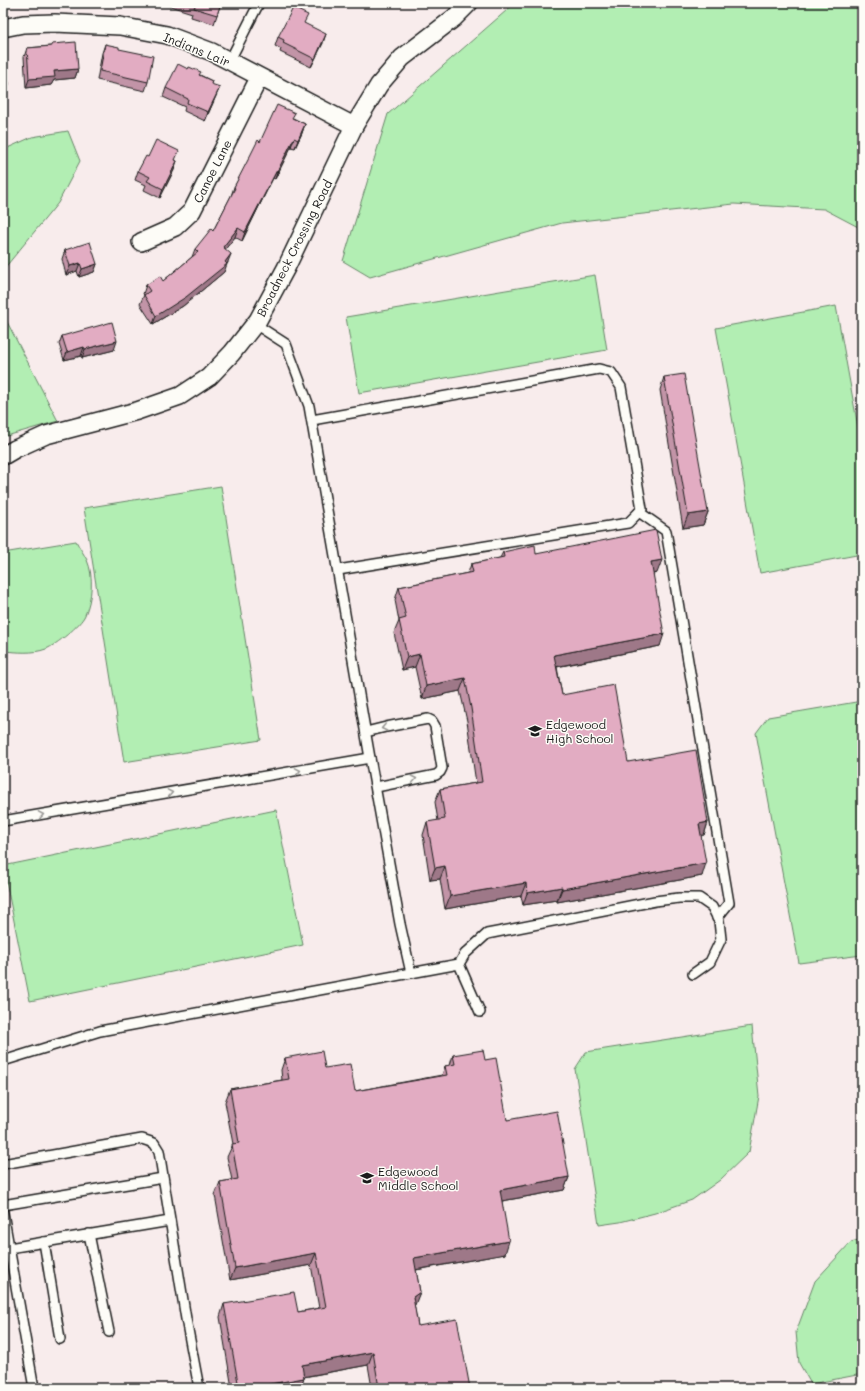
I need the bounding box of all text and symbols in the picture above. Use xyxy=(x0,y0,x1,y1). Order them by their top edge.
street label: Indians Lair xyxy=(161,28,233,70)
street label: Canoe Lane xyxy=(189,137,235,205)
street label: Broadneck Crossing Road xyxy=(253,177,336,319)
place label: Edgewood High School xyxy=(546,716,614,746)
one-way arrow xyxy=(381,723,387,731)
school or university icon: Edgewood High School xyxy=(527,723,543,739)
one-way arrow xyxy=(295,767,301,775)
one-way arrow xyxy=(411,776,417,784)
one-way arrow xyxy=(166,789,173,798)
one-way arrow xyxy=(38,811,45,820)
place label: Edgewood Middle School xyxy=(378,1163,459,1193)
school or university icon: Edgewood Middle School xyxy=(359,1170,375,1186)

